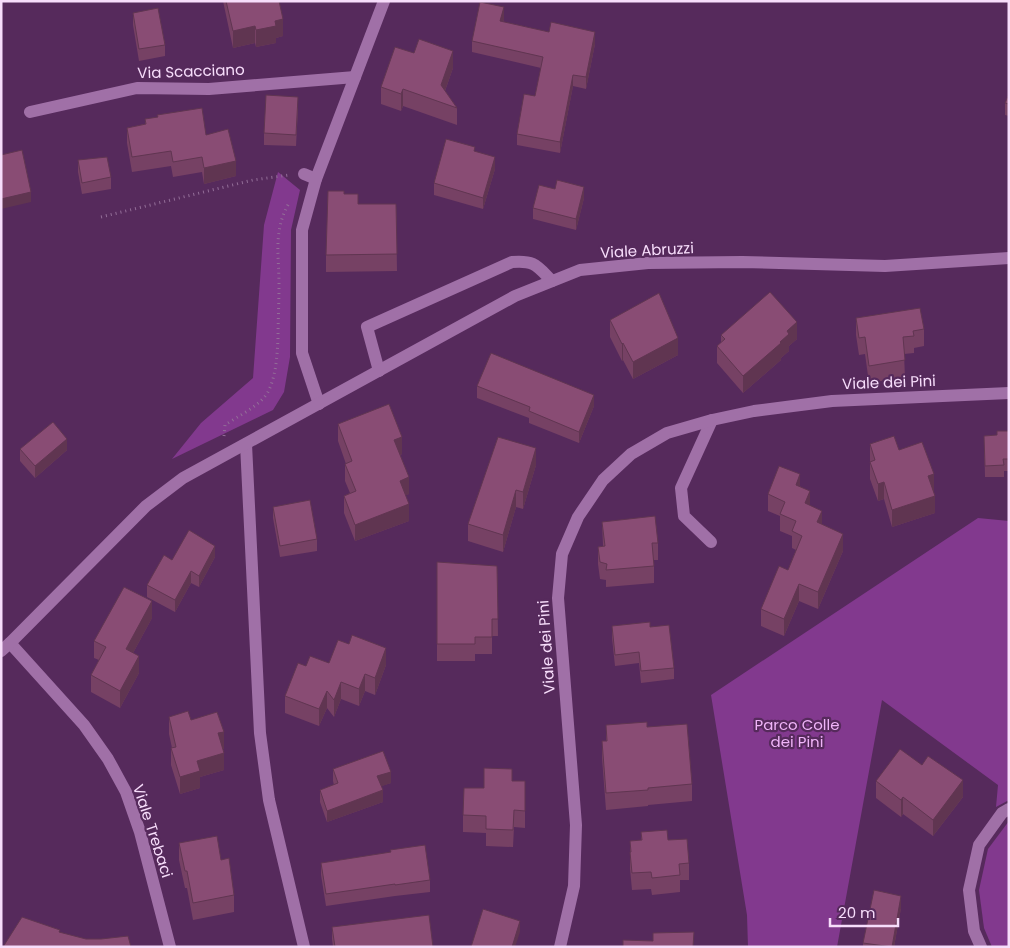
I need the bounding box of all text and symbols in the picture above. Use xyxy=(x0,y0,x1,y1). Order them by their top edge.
street label: Via Scacciano xyxy=(137,59,245,83)
street label: Viale Abruzzi xyxy=(600,237,694,263)
street label: Viale dei Pini xyxy=(842,370,936,394)
street label: Viale dei Pini xyxy=(532,599,560,695)
park label: Parco Colle dei Pini xyxy=(755,714,840,752)
street label: Viale Trebaci xyxy=(128,782,178,880)
scale bar xyxy=(830,896,898,928)
text: 20 m xyxy=(838,902,876,923)

